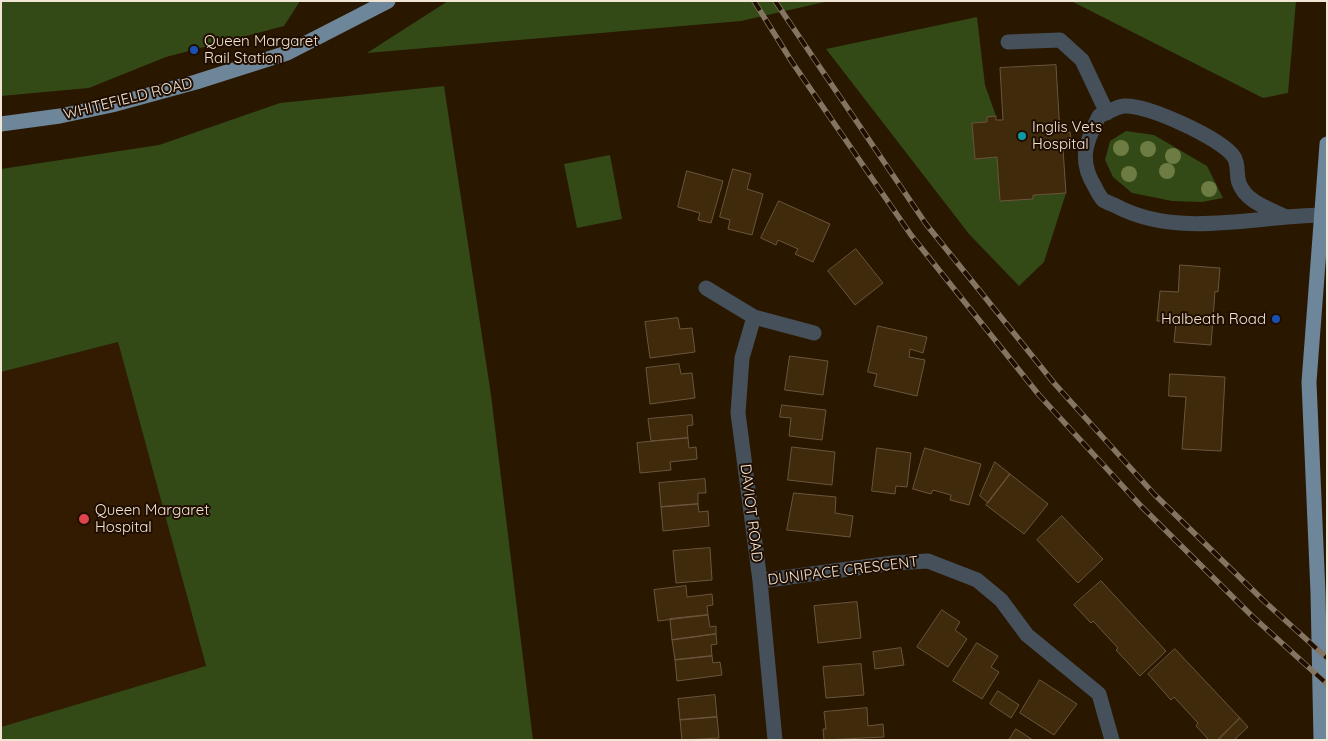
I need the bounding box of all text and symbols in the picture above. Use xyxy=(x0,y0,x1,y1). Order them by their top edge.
place label: Queen Margaret Rail Station xyxy=(204,32,318,67)
marker: Queen Margaret Rail Station xyxy=(188,44,200,56)
street label: WHITEFIELD ROAD xyxy=(62,74,194,124)
place label: Inglis Vets Hospital xyxy=(1032,118,1102,153)
marker: Inglis Vets Hospital xyxy=(1016,130,1028,142)
place label: Halbeath Road xyxy=(1161,310,1266,328)
marker: Halbeath Road xyxy=(1270,313,1282,325)
street label: DAVIOT ROAD xyxy=(736,463,766,563)
place label: Queen Margaret Hospital xyxy=(95,501,209,536)
marker: Queen Margaret Hospital xyxy=(77,512,91,526)
street label: DUNIPACE CRESCENT xyxy=(767,553,919,589)

